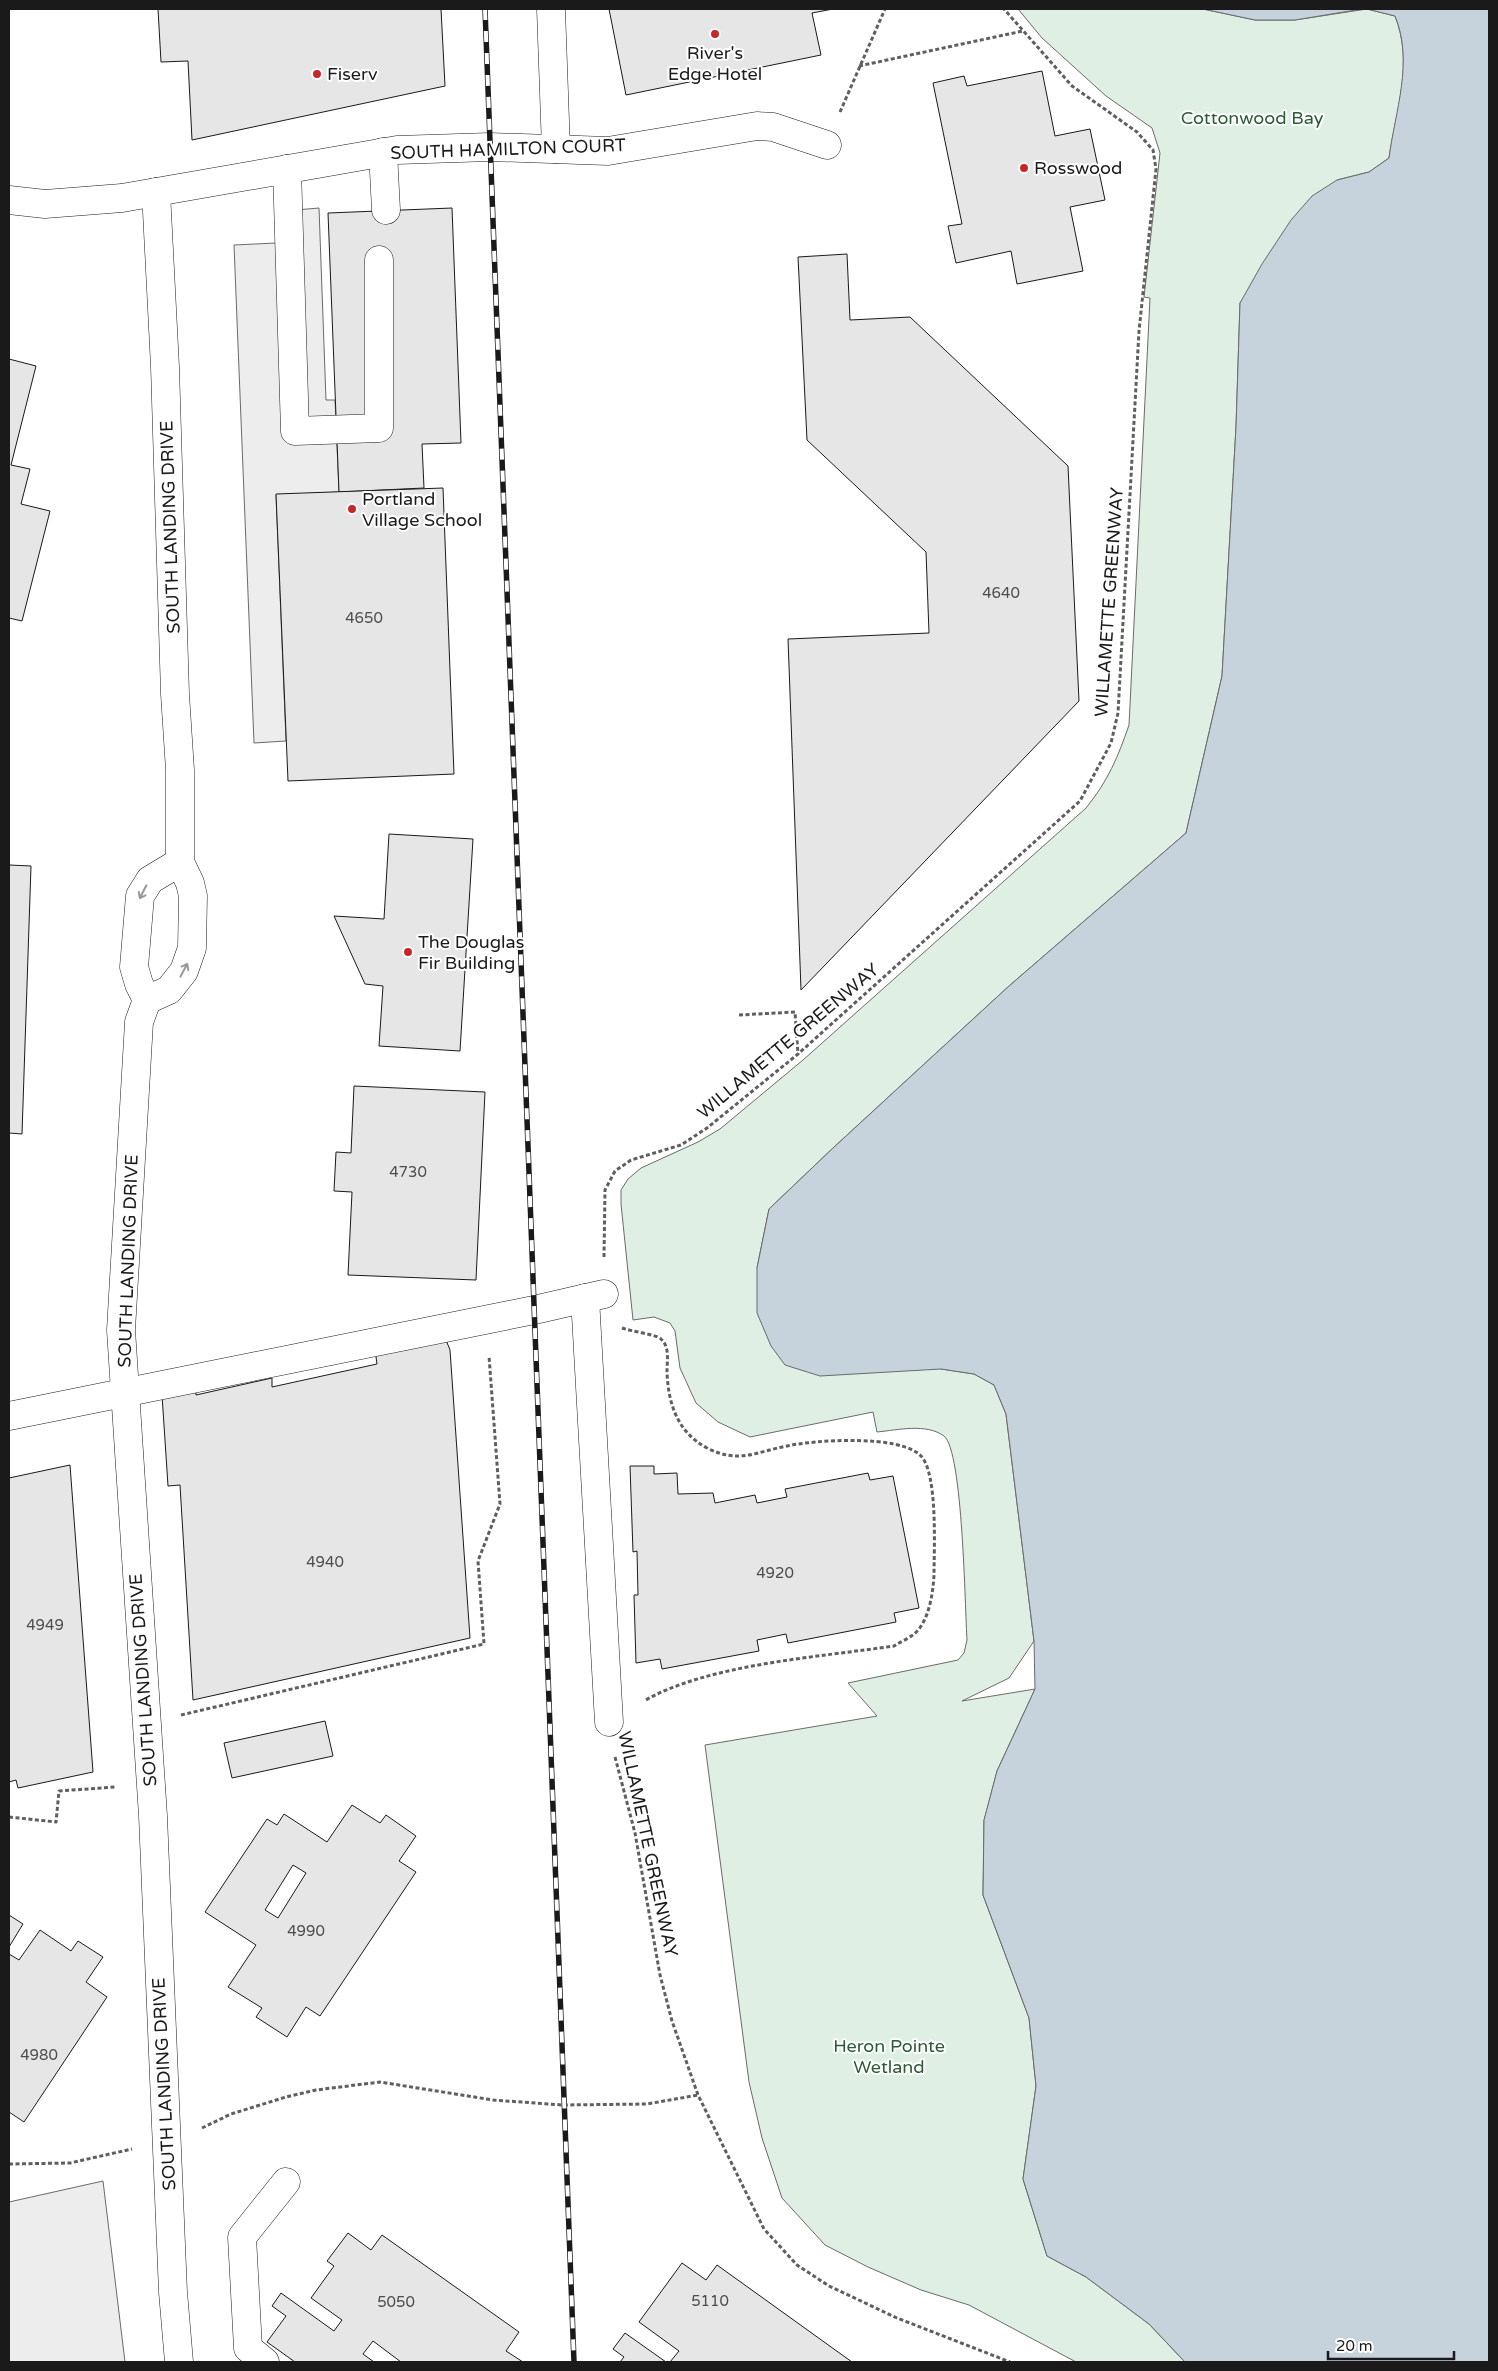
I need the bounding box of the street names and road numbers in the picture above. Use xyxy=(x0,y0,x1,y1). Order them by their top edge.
street label: SOUTH HAMILTON COURT xyxy=(390,134,626,164)
street label: SOUTH LANDING DRIVE xyxy=(155,420,185,634)
street label: WILLAMETTE GREENWAY xyxy=(1090,486,1128,717)
street label: WILLAMETTE GREENWAY xyxy=(693,958,884,1123)
street label: SOUTH LANDING DRIVE xyxy=(113,1154,143,1368)
street label: SOUTH LANDING DRIVE xyxy=(125,1573,161,1787)
street label: WILLAMETTE GREENWAY xyxy=(613,1729,683,1959)
street label: SOUTH LANDING DRIVE xyxy=(147,1977,181,2191)

